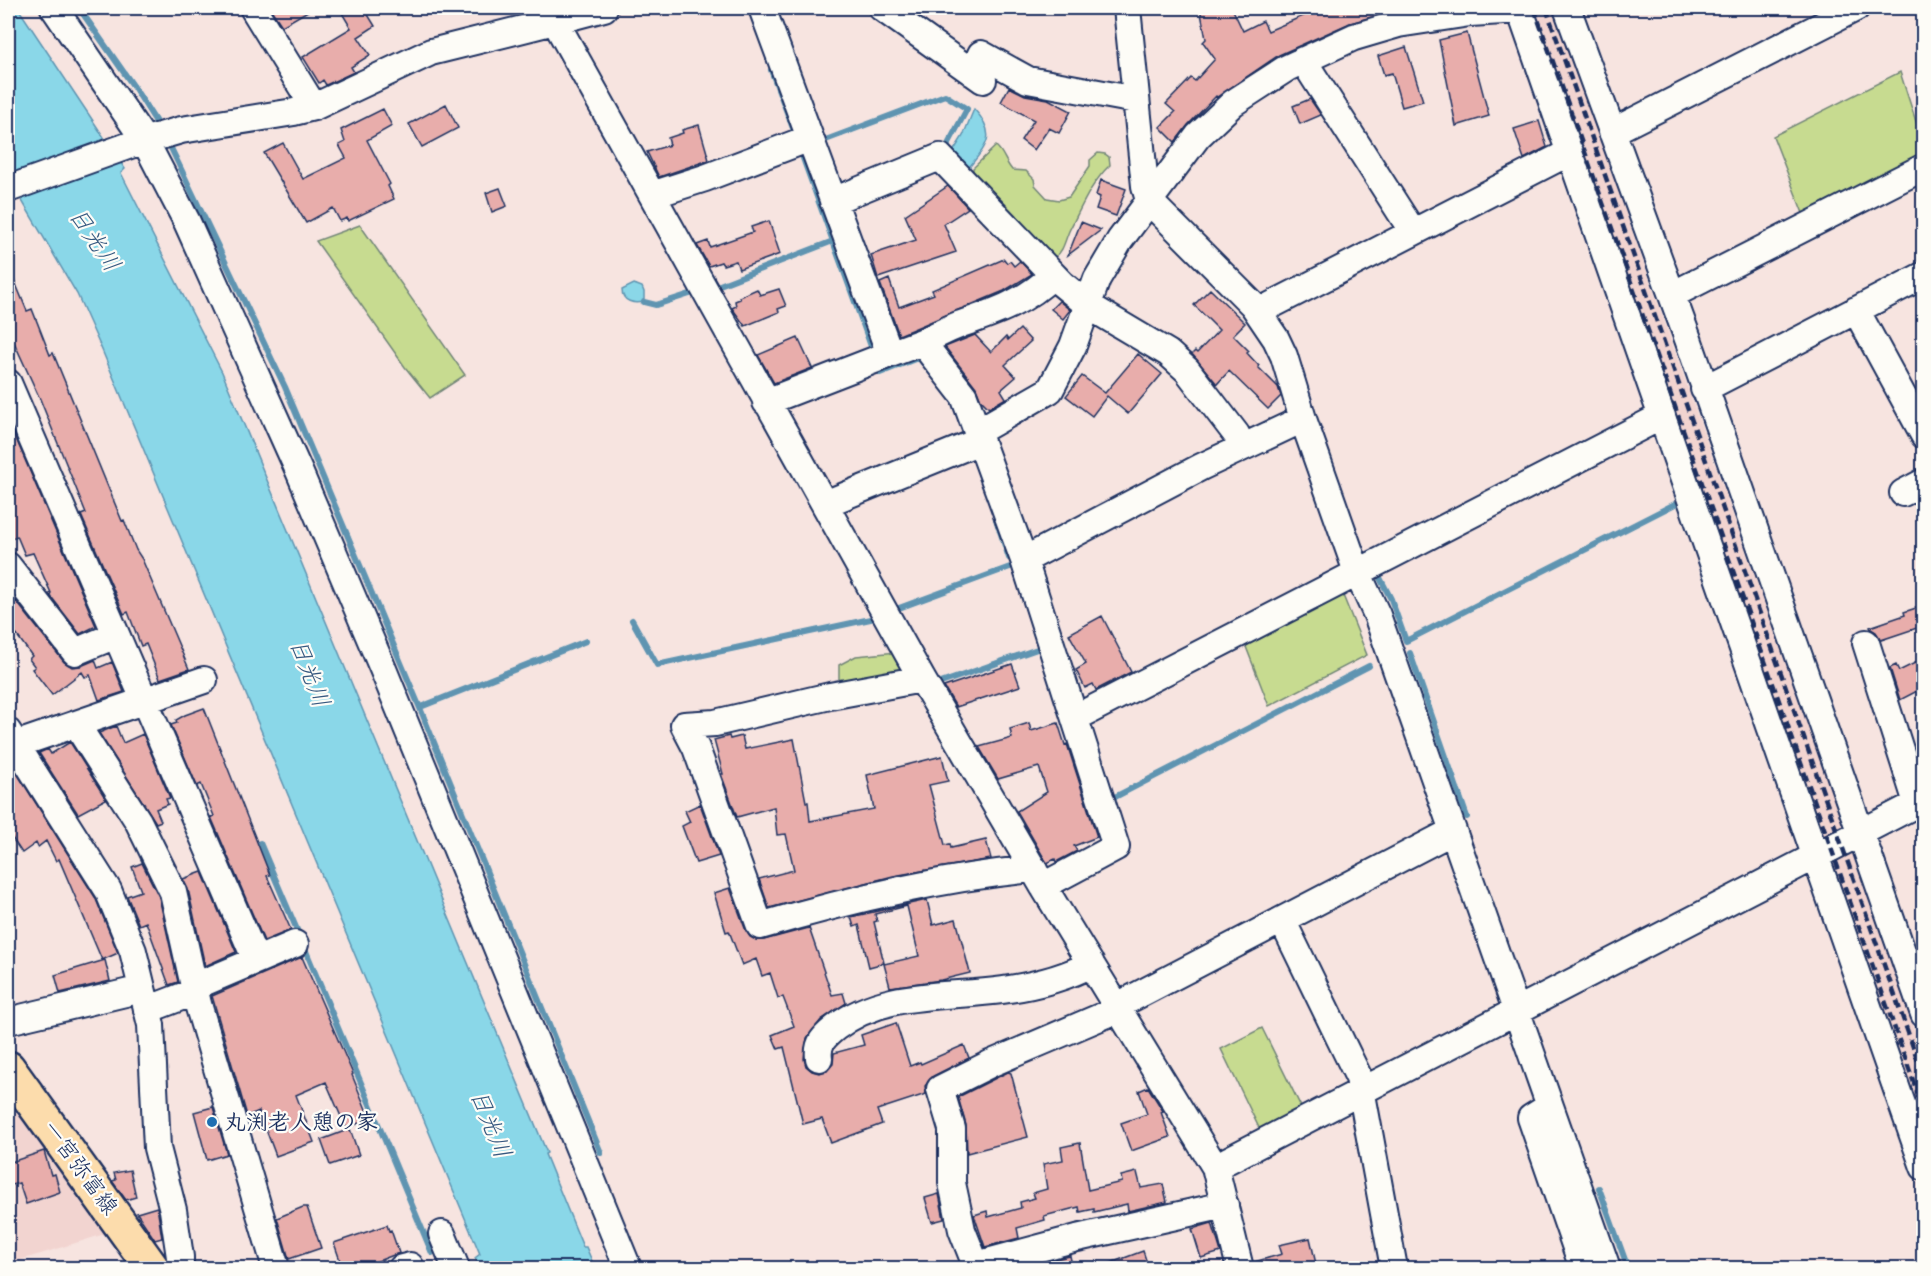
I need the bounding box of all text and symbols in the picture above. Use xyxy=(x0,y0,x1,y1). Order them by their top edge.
water label: 日光川 xyxy=(60,201,128,279)
water label: 日光川 xyxy=(280,633,338,713)
water label: 日光川 xyxy=(461,1084,519,1164)
place label: 丸渕老人憩の家 xyxy=(224,1107,378,1138)
street label: 一宮弥富線 xyxy=(35,1114,125,1222)
marker: 丸渕老人憩の家 xyxy=(205,1115,219,1129)

